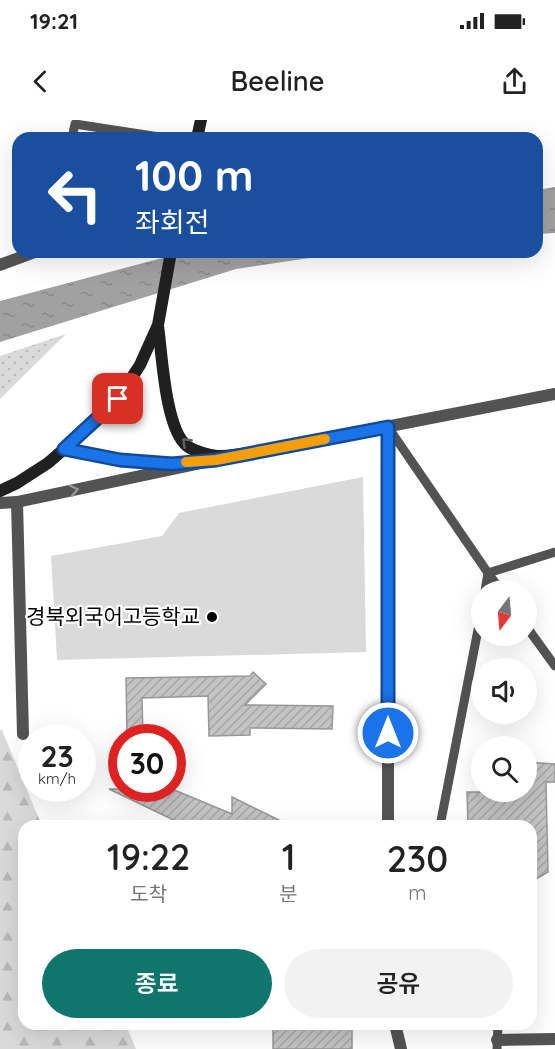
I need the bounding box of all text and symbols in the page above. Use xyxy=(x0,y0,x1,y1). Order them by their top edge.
text: 19:21 xyxy=(30,7,78,35)
text: Beeline xyxy=(231,64,324,98)
icon: back xyxy=(24,65,57,98)
icon: share xyxy=(498,65,531,98)
text: 100 m xyxy=(135,149,253,202)
icon: left xyxy=(36,156,114,234)
text: 좌회전 xyxy=(135,205,210,239)
pin xyxy=(92,373,143,424)
icon: arrive xyxy=(101,382,134,415)
one-way arrow xyxy=(182,438,193,448)
one-way arrow xyxy=(68,484,78,497)
north arrow xyxy=(471,580,537,646)
map controls xyxy=(471,580,537,802)
place label: 경북외국어고등학교 xyxy=(26,603,200,629)
marker: 경북외국어고등학교 xyxy=(205,610,219,624)
button: sound xyxy=(471,658,537,724)
position arrow xyxy=(356,701,420,765)
speed limit sign: 30 xyxy=(108,724,186,802)
button: search xyxy=(471,736,537,802)
text: 23 xyxy=(40,737,74,775)
text: km/h xyxy=(38,769,76,788)
text: 19:22 xyxy=(107,834,190,879)
text: 1 xyxy=(282,834,295,879)
text: 230 xyxy=(387,836,448,881)
text: m xyxy=(408,880,426,905)
text: 도착 xyxy=(130,881,167,906)
text: 분 xyxy=(279,881,298,906)
button: 종료 xyxy=(42,949,272,1018)
button: 공유 xyxy=(284,949,513,1018)

